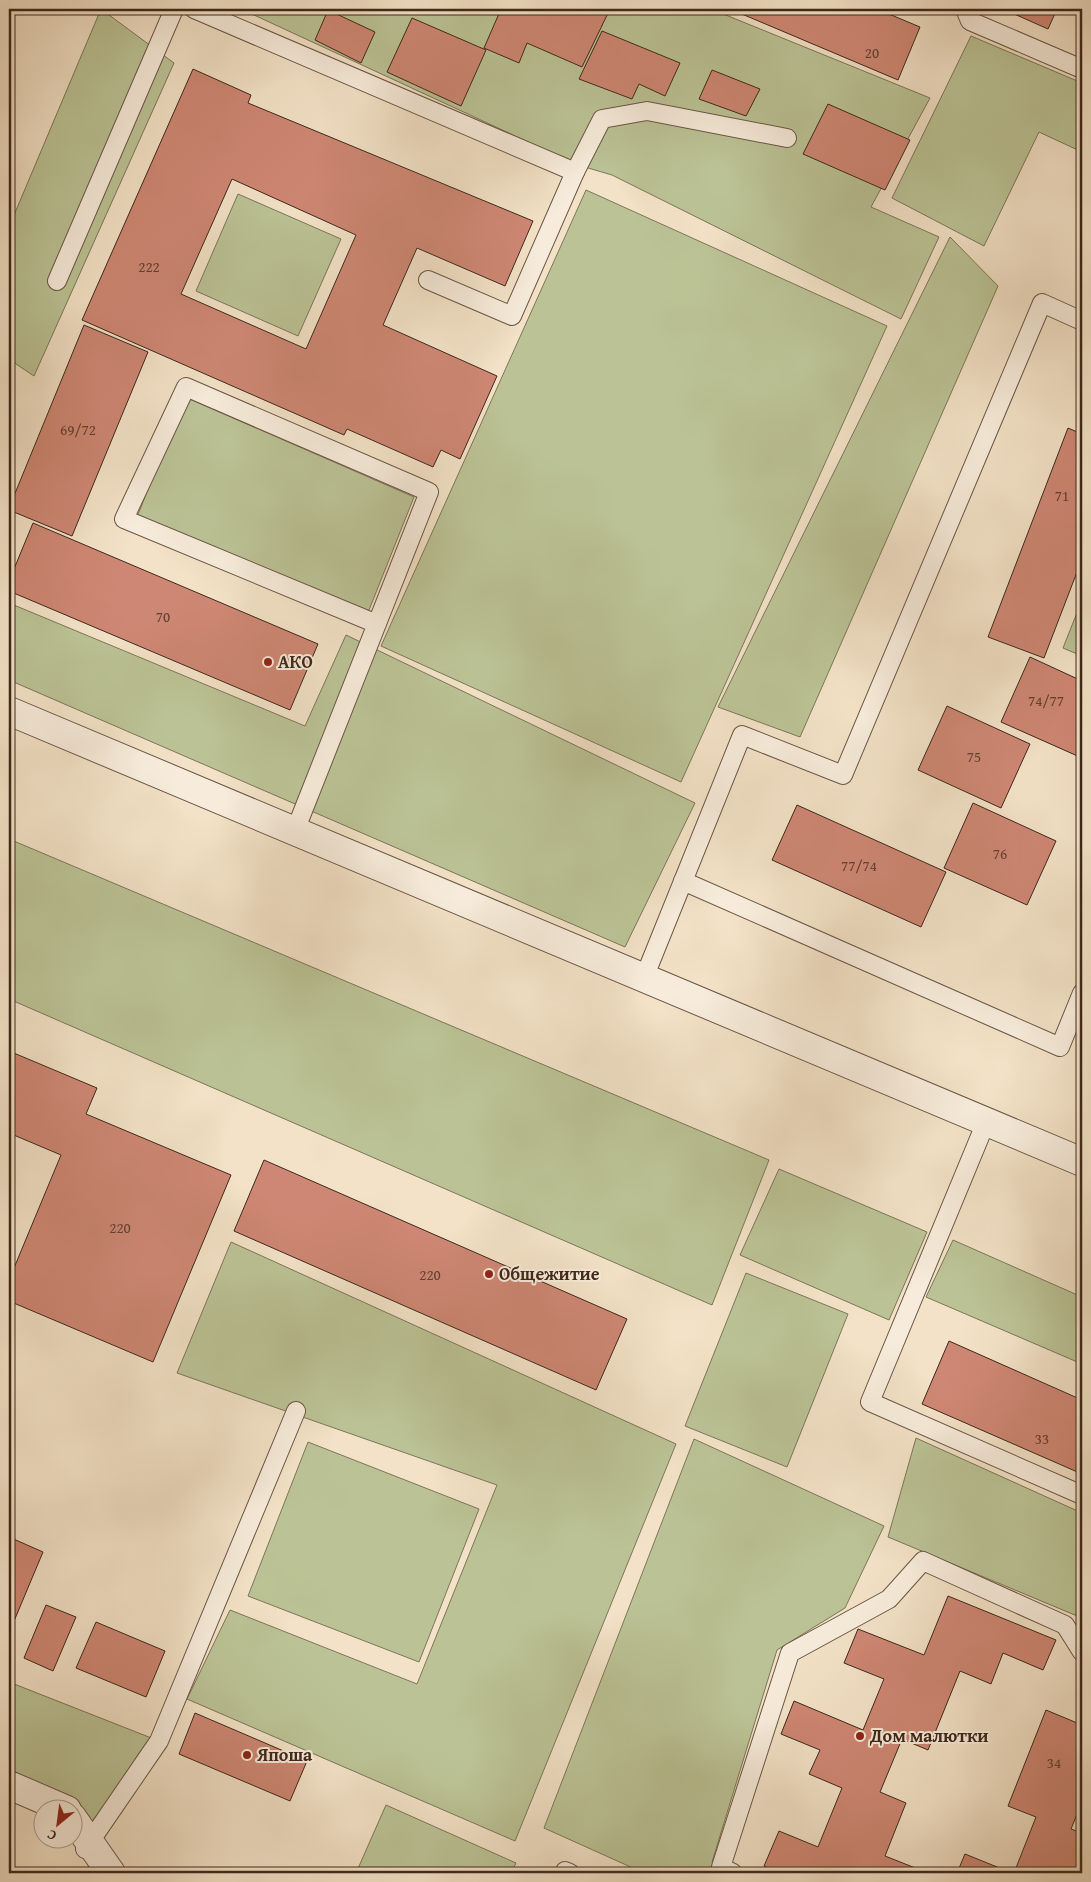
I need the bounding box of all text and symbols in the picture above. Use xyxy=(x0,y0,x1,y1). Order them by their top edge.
house number: 20 xyxy=(865,42,879,63)
house number: 222 xyxy=(138,256,160,277)
house number: 69/72 xyxy=(60,419,96,440)
house number: 71 xyxy=(1055,485,1069,506)
house number: 70 xyxy=(156,606,170,627)
place label: АКО xyxy=(278,648,313,675)
marker: АКО xyxy=(262,656,274,668)
house number: 74/77 xyxy=(1028,690,1064,711)
house number: 75 xyxy=(967,746,981,767)
house number: 76 xyxy=(993,843,1007,864)
house number: 77/74 xyxy=(841,855,877,876)
house number: 220 xyxy=(109,1217,131,1238)
place label: Общежитие xyxy=(499,1260,600,1287)
house number: 220 xyxy=(419,1264,441,1285)
marker: Общежитие xyxy=(483,1268,495,1280)
house number: 33 xyxy=(1035,1428,1049,1449)
place label: Дом малютки xyxy=(869,1722,989,1749)
marker: Дом малютки xyxy=(854,1730,866,1742)
place label: Япоша xyxy=(256,1741,313,1768)
marker: Япоша xyxy=(241,1749,253,1761)
house number: 34 xyxy=(1047,1752,1061,1773)
north arrow xyxy=(32,1800,82,1850)
text: С xyxy=(43,1825,60,1846)

